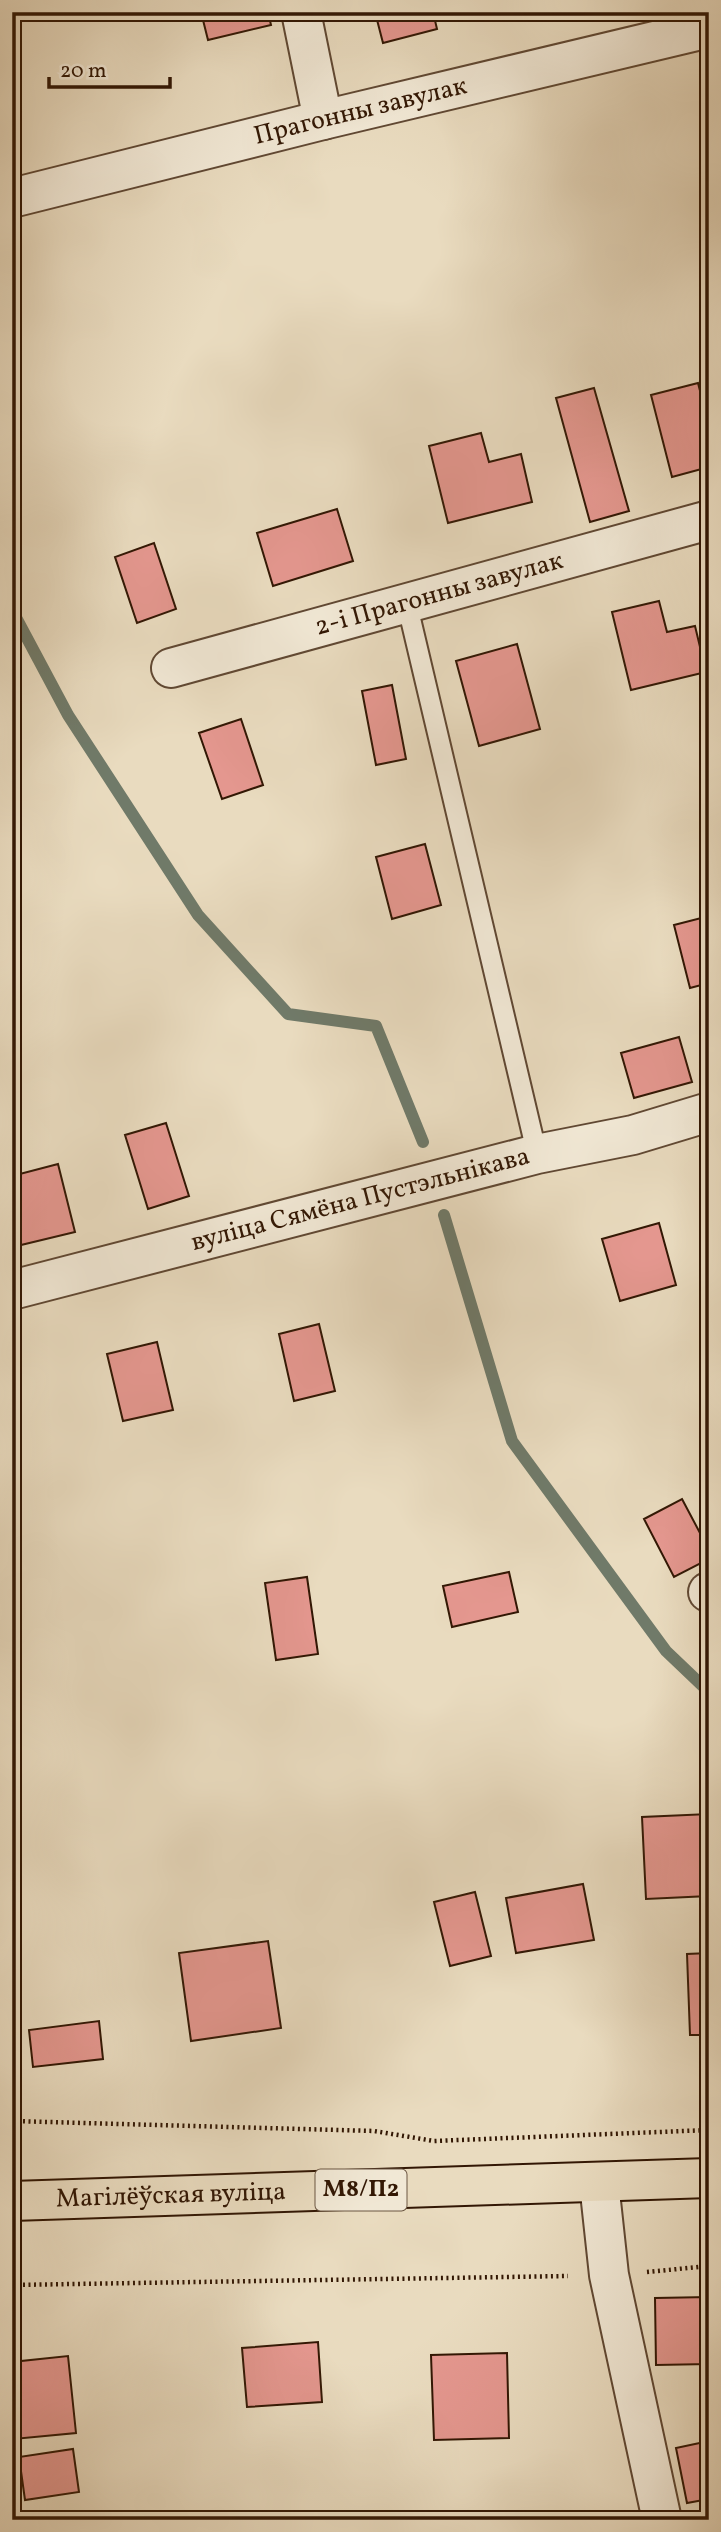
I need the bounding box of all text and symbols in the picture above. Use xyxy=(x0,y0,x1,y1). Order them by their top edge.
scale bar xyxy=(49,46,170,90)
text: 20 m xyxy=(60,57,106,86)
street label: Прагонны завулак xyxy=(250,68,471,155)
street label: 2-і Прагонны завулак xyxy=(311,543,567,646)
street label: вуліца Сямёна Пустэльнікава xyxy=(187,1139,534,1261)
road number: М8/П2 xyxy=(316,2169,406,2210)
street label: Магілёўская вуліца xyxy=(55,2174,287,2218)

